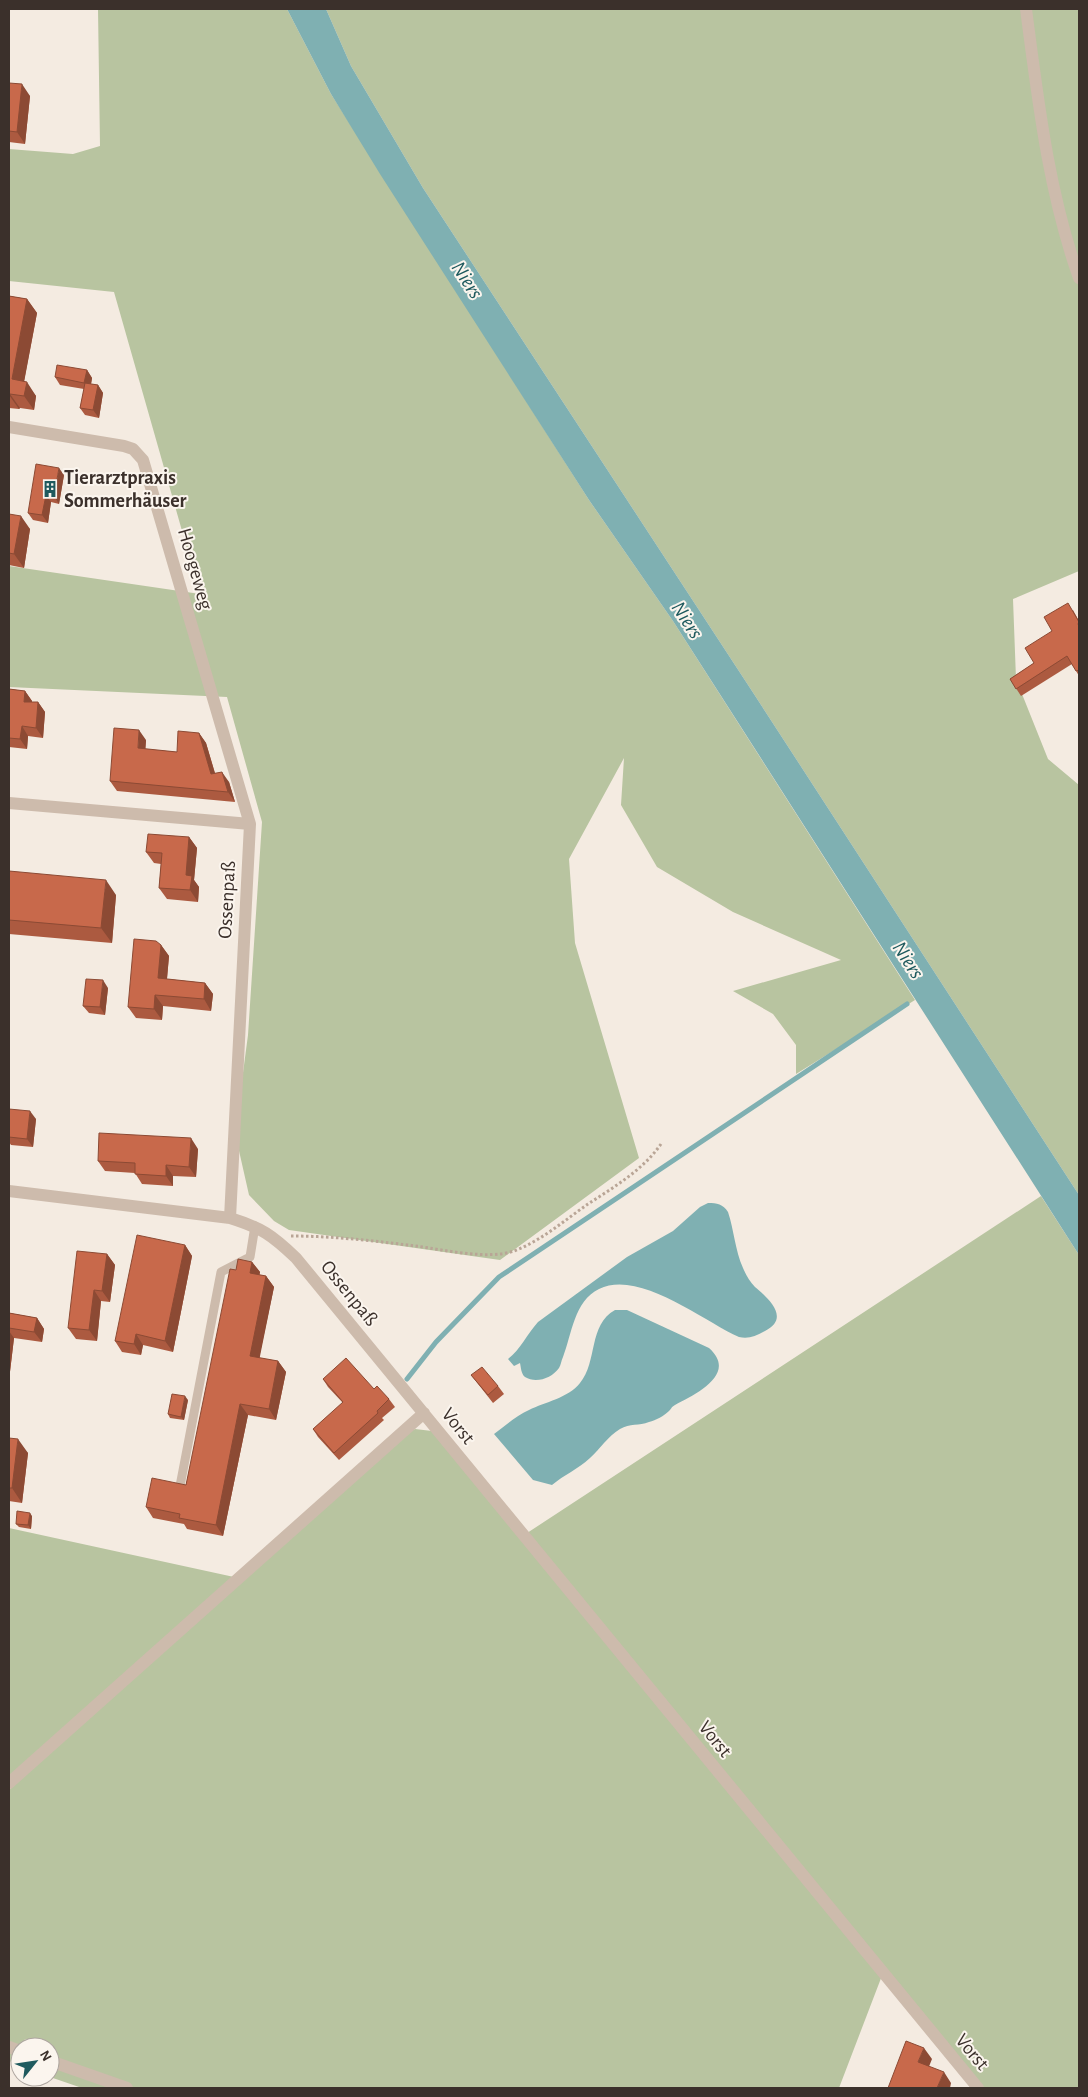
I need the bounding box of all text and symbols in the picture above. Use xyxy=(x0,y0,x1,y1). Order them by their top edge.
water label: Niers xyxy=(447,258,487,303)
place label: Tierarztpraxis Sommerhäuser xyxy=(64,468,187,511)
building icon: Tierarztpraxis Sommerhäuser xyxy=(40,479,60,499)
street label: Hoogeweg xyxy=(174,526,216,612)
water label: Niers xyxy=(667,598,707,643)
street label: Ossenpaß xyxy=(215,860,239,939)
water label: Niers xyxy=(888,938,928,983)
street label: Ossenpaß xyxy=(317,1257,382,1330)
street label: Vorst xyxy=(438,1404,479,1448)
street label: Vorst xyxy=(695,1717,736,1761)
street label: Vorst xyxy=(951,2030,993,2074)
north arrow xyxy=(10,2037,60,2087)
text: N xyxy=(37,2048,54,2064)

